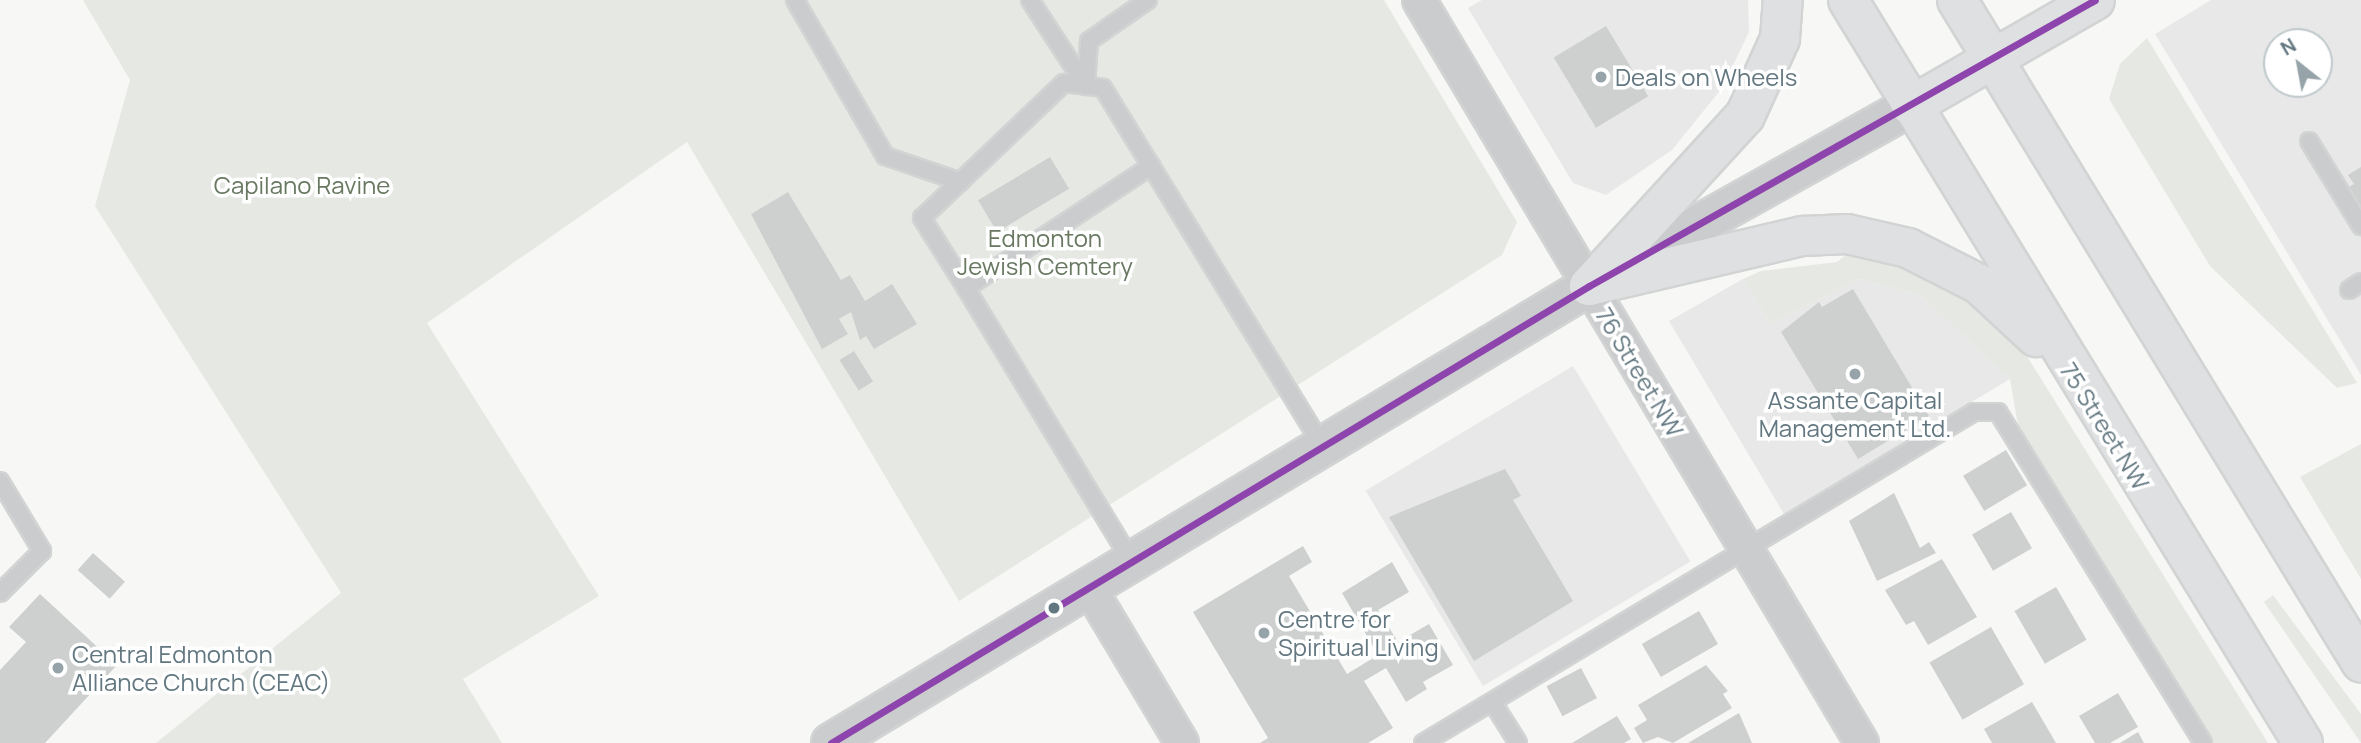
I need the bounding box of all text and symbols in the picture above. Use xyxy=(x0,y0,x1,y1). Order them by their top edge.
north arrow xyxy=(2263,28,2333,98)
text: N xyxy=(2276,32,2301,61)
place label: Deals on Wheels xyxy=(1615,63,1797,91)
marker: Deals on Wheels xyxy=(1593,69,1609,85)
park label: Capilano Ravine xyxy=(214,171,390,199)
park label: Edmonton Jewish Cemtery xyxy=(957,224,1133,280)
street label: 76 Street NW xyxy=(1590,302,1690,442)
street label: 75 Street NW xyxy=(2054,357,2156,495)
marker: Assante Capital Management Ltd. xyxy=(1847,366,1863,382)
place label: Assante Capital Management Ltd. xyxy=(1759,386,1951,442)
unlabelled marker xyxy=(1047,601,1061,615)
place label: Centre for Spiritual Living xyxy=(1278,605,1439,661)
marker: Centre for Spiritual Living xyxy=(1256,625,1272,641)
place label: Central Edmonton Alliance Church (CEAC) xyxy=(72,640,331,696)
marker: Central Edmonton Alliance Church (CEAC) xyxy=(50,660,66,676)

